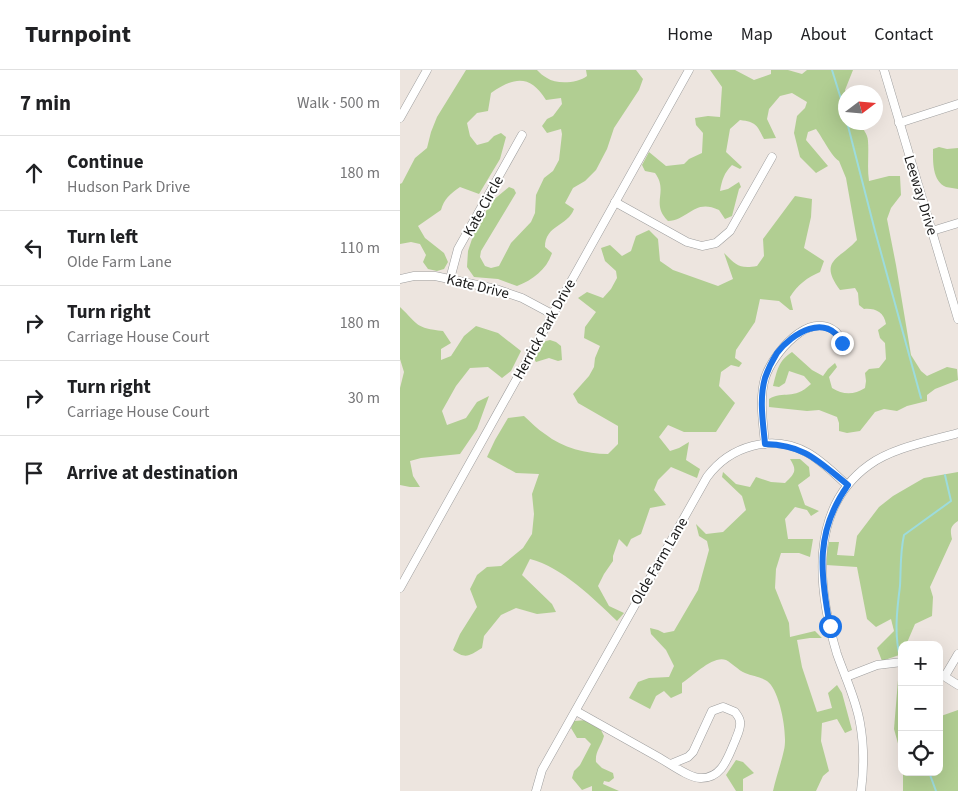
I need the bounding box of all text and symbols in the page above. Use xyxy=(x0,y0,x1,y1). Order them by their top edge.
text: Turnpoint xyxy=(25,17,131,52)
text: Home xyxy=(667,22,713,47)
text: Map xyxy=(741,22,773,47)
text: About xyxy=(801,22,846,47)
text: Contact xyxy=(874,22,933,47)
north arrow xyxy=(838,85,883,130)
text: 7 min xyxy=(20,88,71,118)
text: Walk · 500 m xyxy=(297,92,380,114)
text: Continue xyxy=(67,149,144,176)
street label: Leeway Drive xyxy=(898,152,943,238)
icon: ahead xyxy=(20,159,48,187)
text: 180 m xyxy=(340,162,380,184)
street label: Kate Circle xyxy=(458,172,509,241)
text: Hudson Park Drive xyxy=(67,176,190,198)
text: Turn left xyxy=(67,224,138,251)
icon: left xyxy=(20,234,48,262)
text: 110 m xyxy=(340,237,380,259)
text: Olde Farm Lane xyxy=(67,251,172,273)
street label: Kate Drive xyxy=(444,269,511,304)
street label: Herrick Park Drive xyxy=(508,275,581,383)
text: Turn right xyxy=(67,299,151,326)
icon: right xyxy=(20,309,48,337)
text: 180 m xyxy=(340,312,380,334)
text: Carriage House Court xyxy=(67,326,209,348)
route end xyxy=(831,332,854,355)
text: Turn right xyxy=(67,374,151,401)
icon: right xyxy=(20,384,48,412)
text: 30 m xyxy=(348,387,380,409)
text: Carriage House Court xyxy=(67,401,209,423)
icon: arrive xyxy=(20,459,48,487)
text: Arrive at destination xyxy=(67,460,238,487)
street label: Olde Farm Lane xyxy=(626,513,693,609)
route start xyxy=(819,615,842,638)
map controls xyxy=(898,641,943,776)
button: + xyxy=(898,641,943,686)
button: − xyxy=(898,686,943,731)
button: locate xyxy=(898,731,943,776)

